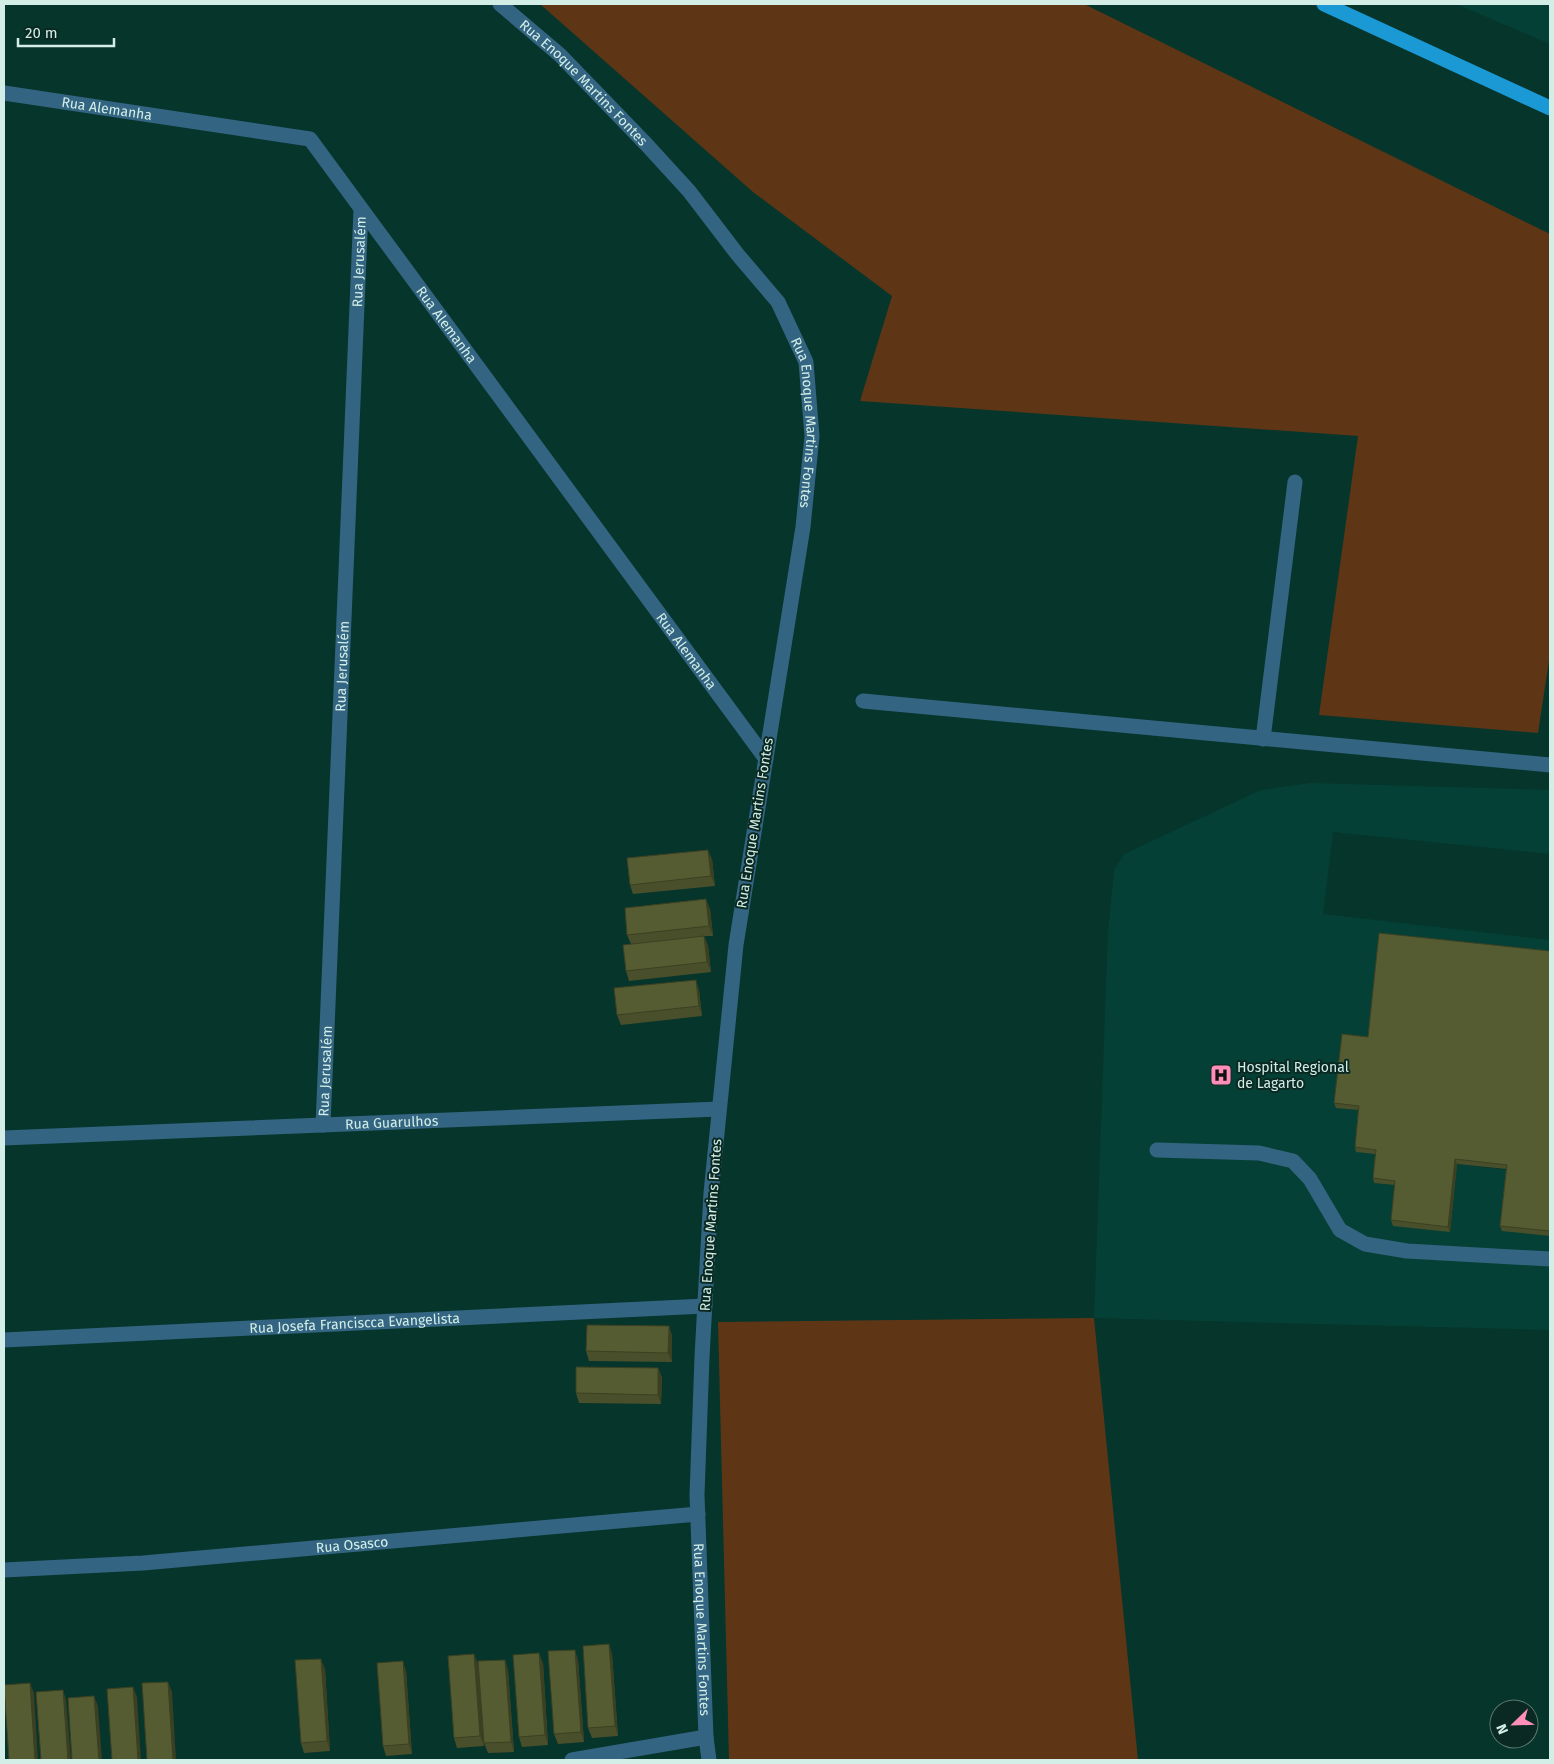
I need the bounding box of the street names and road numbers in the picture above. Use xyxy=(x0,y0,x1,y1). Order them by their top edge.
street label: Rua Enoque Martins Fontes xyxy=(516,16,652,149)
street label: Rua Alemanha xyxy=(60,93,153,124)
street label: Rua Jerusalém xyxy=(348,216,369,308)
street label: Rua Alemanha xyxy=(413,283,481,367)
street label: Rua Enoque Martins Fontes xyxy=(787,335,821,509)
street label: Rua Alemanha xyxy=(653,609,720,693)
street label: Rua Jerusalém xyxy=(332,621,352,712)
street label: Rua Enoque Martins Fontes xyxy=(733,736,777,910)
street label: Rua Jerusalém xyxy=(315,1025,336,1117)
street label: Rua Guarulhos xyxy=(345,1112,439,1133)
street label: Rua Enoque Martins Fontes xyxy=(696,1138,726,1312)
street label: Rua Josefa Franciscca Evangelista xyxy=(249,1309,460,1337)
street label: Rua Osasco xyxy=(315,1533,389,1556)
street label: Rua Enoque Martins Fontes xyxy=(690,1543,714,1717)

